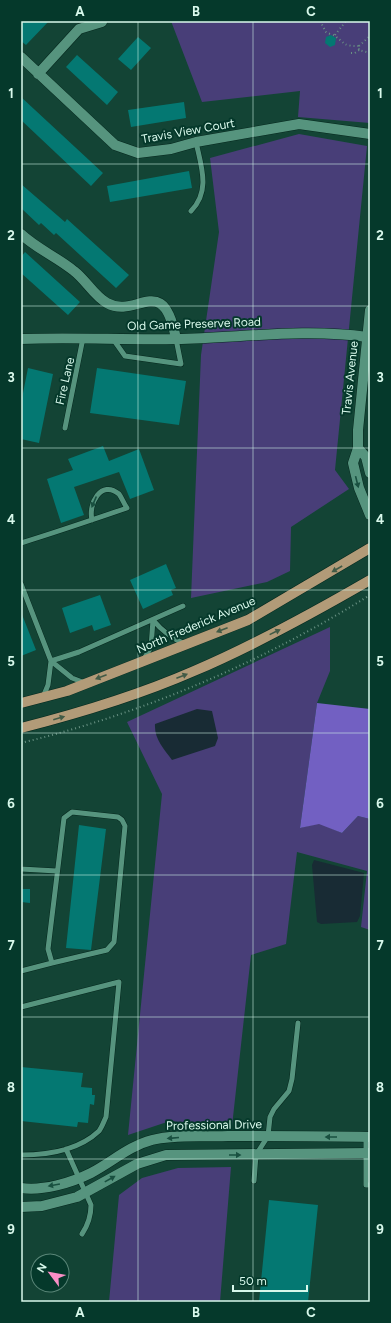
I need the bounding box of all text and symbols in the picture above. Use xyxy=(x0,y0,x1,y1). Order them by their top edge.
text: A xyxy=(75,4,85,19)
text: B xyxy=(192,4,200,19)
text: C xyxy=(306,4,316,19)
text: 1 xyxy=(8,86,14,101)
text: 1 xyxy=(377,86,383,101)
street label: Travis View Court xyxy=(140,116,236,146)
text: 2 xyxy=(7,228,15,243)
text: 2 xyxy=(376,228,384,243)
street label: Old Game Preserve Road xyxy=(127,315,261,333)
street label: Travis Avenue xyxy=(339,340,361,416)
street label: Fire Lane xyxy=(53,355,77,406)
text: 3 xyxy=(7,370,15,385)
text: 3 xyxy=(376,370,384,385)
one-way arrow xyxy=(355,476,361,488)
one-way arrow xyxy=(90,496,97,508)
text: 4 xyxy=(7,512,15,527)
text: 4 xyxy=(376,512,384,527)
one-way arrow xyxy=(331,565,343,572)
street label: North Frederick Avenue xyxy=(134,593,258,656)
one-way arrow xyxy=(216,627,228,633)
one-way arrow xyxy=(269,629,281,635)
text: 5 xyxy=(7,654,15,669)
text: 5 xyxy=(376,654,384,669)
one-way arrow xyxy=(176,672,188,678)
one-way arrow xyxy=(95,675,107,681)
one-way arrow xyxy=(53,715,65,721)
text: 6 xyxy=(7,796,15,811)
text: 6 xyxy=(376,796,384,811)
text: 7 xyxy=(7,938,15,953)
text: 7 xyxy=(376,938,384,953)
text: 8 xyxy=(7,1080,15,1095)
text: 8 xyxy=(376,1080,384,1095)
street label: Professional Drive xyxy=(166,1117,263,1133)
one-way arrow xyxy=(324,1134,337,1140)
one-way arrow xyxy=(167,1135,179,1141)
one-way arrow xyxy=(229,1152,242,1158)
one-way arrow xyxy=(104,1176,116,1183)
one-way arrow xyxy=(48,1182,60,1188)
text: 9 xyxy=(7,1222,15,1237)
text: 9 xyxy=(376,1222,384,1237)
north arrow xyxy=(30,1253,70,1293)
text: N xyxy=(34,1261,50,1275)
scale bar xyxy=(233,1267,307,1293)
text: 50 m xyxy=(239,1274,267,1288)
text: A xyxy=(75,1305,85,1320)
text: B xyxy=(192,1305,200,1320)
text: C xyxy=(306,1305,316,1320)

